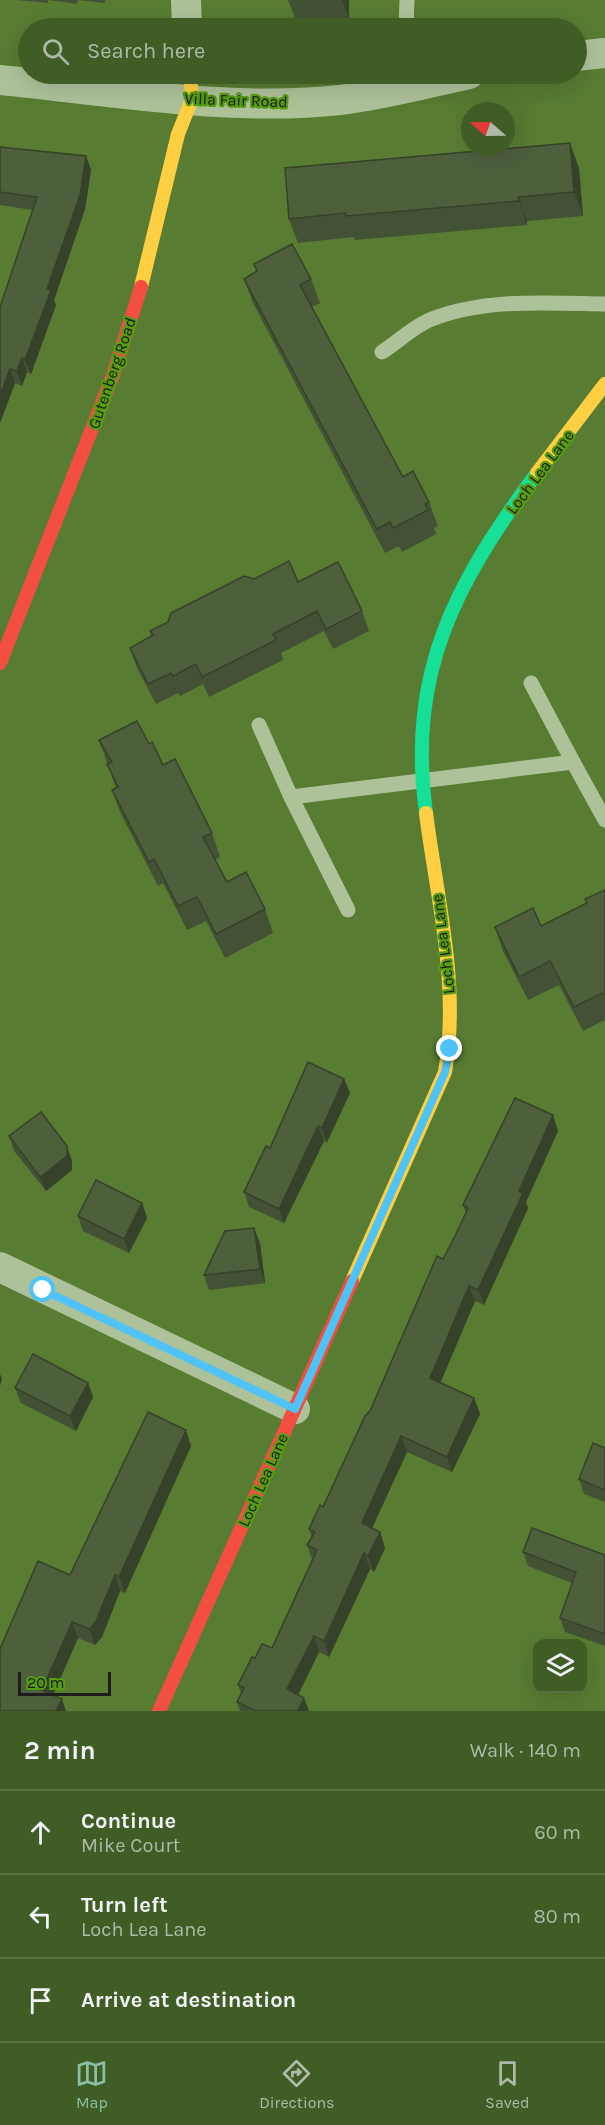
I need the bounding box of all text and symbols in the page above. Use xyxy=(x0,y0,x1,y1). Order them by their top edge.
search box xyxy=(18,18,587,84)
icon: search xyxy=(39,35,72,68)
text: Search here xyxy=(87,38,205,64)
street label: Villa Fair Road xyxy=(184,89,288,111)
north arrow xyxy=(461,102,515,156)
street label: Gutenberg Road xyxy=(84,315,140,431)
street label: Loch Lea Lane xyxy=(502,426,578,518)
street label: Loch Lea Lane xyxy=(427,893,459,995)
route end xyxy=(436,1035,462,1061)
route start xyxy=(29,1276,55,1302)
street label: Loch Lea Lane xyxy=(234,1430,292,1530)
map controls xyxy=(533,1639,587,1693)
button: layers xyxy=(533,1639,587,1693)
scale bar xyxy=(18,1669,111,1696)
text: 20 m xyxy=(27,1673,65,1692)
text: 2 min xyxy=(24,1735,96,1766)
text: Walk · 140 m xyxy=(470,1739,581,1762)
text: Continue xyxy=(81,1808,176,1834)
icon: ahead xyxy=(24,1816,57,1849)
text: 60 m xyxy=(534,1821,581,1844)
text: Mike Court xyxy=(81,1834,180,1857)
text: Turn left xyxy=(81,1892,168,1918)
icon: left xyxy=(24,1900,57,1933)
text: 80 m xyxy=(533,1905,581,1928)
text: Loch Lea Lane xyxy=(81,1918,207,1941)
icon: arrive xyxy=(24,1984,57,2017)
text: Arrive at destination xyxy=(81,1987,296,2013)
tab: Map xyxy=(75,2057,108,2112)
tab: Directions xyxy=(259,2057,334,2112)
tab: Saved xyxy=(485,2057,530,2112)

